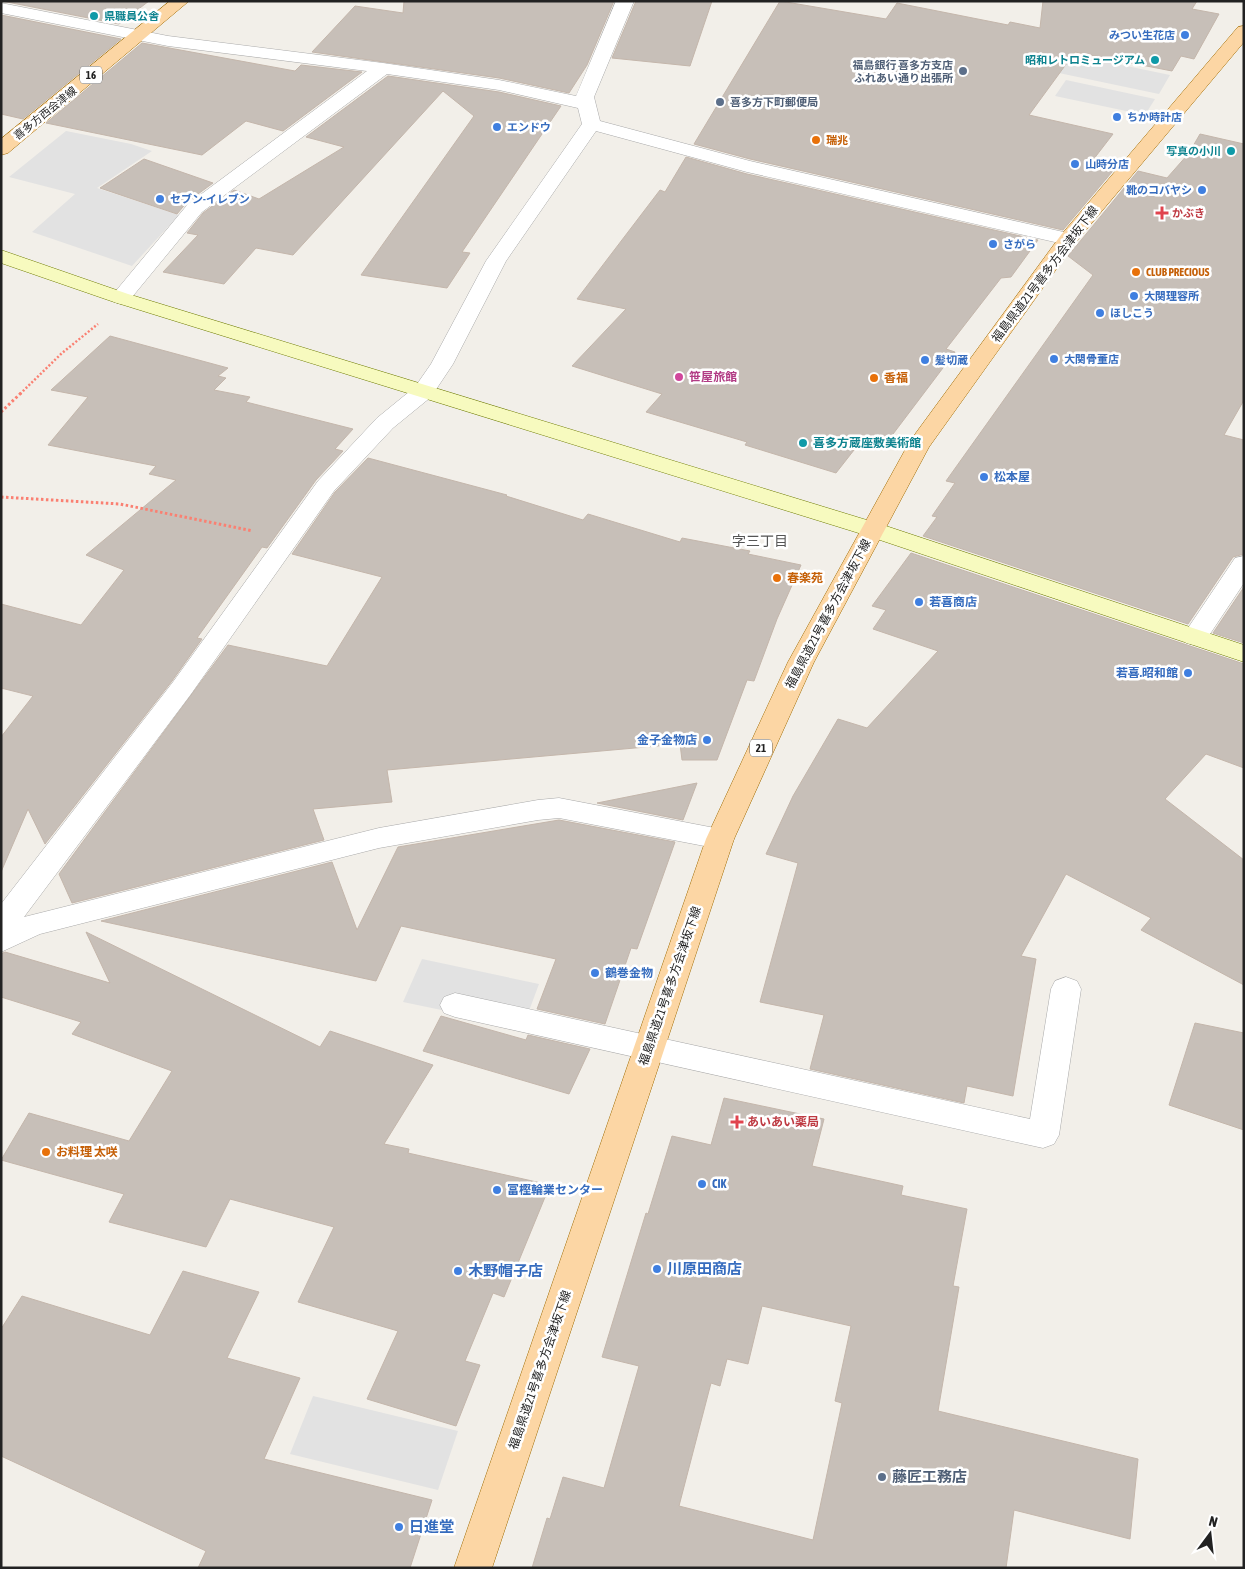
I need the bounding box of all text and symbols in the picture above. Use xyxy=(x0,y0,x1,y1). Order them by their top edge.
marker: 県職員公舎 xyxy=(88,10,100,22)
place label: 県職員公舎 xyxy=(104,10,160,22)
place label: みつい生花店 xyxy=(1109,29,1175,41)
marker: みつい生花店 xyxy=(1179,29,1191,41)
place label: 昭和レトロミュージアム xyxy=(1025,54,1145,66)
marker: 昭和レトロミュージアム xyxy=(1149,54,1161,66)
place label: 福島銀行 喜多方支店 ふれあい通り出張所 xyxy=(852,59,953,84)
marker: 福島銀行 喜多方支店 ふれあい通り出張所 xyxy=(957,65,969,77)
road number: 16 xyxy=(80,66,102,84)
street label: 喜多方西会津線 xyxy=(11,84,79,142)
marker: 喜多方下町郵便局 xyxy=(714,96,726,108)
place label: 喜多方下町郵便局 xyxy=(730,96,818,108)
marker: ちか時計店 xyxy=(1111,111,1123,123)
place label: ちか時計店 xyxy=(1127,111,1182,123)
marker: エンドウ xyxy=(491,121,503,133)
place label: エンドウ xyxy=(507,121,551,133)
marker: 瑞兆 xyxy=(810,134,822,146)
place label: 瑞兆 xyxy=(826,134,848,146)
place label: 写真の小川 xyxy=(1166,145,1221,157)
marker: 写真の小川 xyxy=(1225,145,1237,157)
marker: 山時分店 xyxy=(1069,158,1081,170)
place label: 山時分店 xyxy=(1085,158,1129,170)
place label: 靴のコバヤシ xyxy=(1126,184,1192,196)
marker: 靴のコバヤシ xyxy=(1196,184,1208,196)
marker: セブン-イレブン xyxy=(154,193,166,205)
place label: セブン-イレブン xyxy=(170,193,250,205)
street label: 福島県道21号喜多方会津坂下線 xyxy=(989,203,1101,345)
marker: かぶき xyxy=(1156,207,1168,219)
place label: かぶき xyxy=(1172,207,1205,219)
marker: さがら xyxy=(987,238,999,250)
place label: さがら xyxy=(1003,238,1036,250)
marker: CLUB PRECIOUS xyxy=(1130,266,1142,278)
place label: CLUB PRECIOUS xyxy=(1146,266,1210,278)
marker: 大関理容所 xyxy=(1128,290,1140,302)
place label: 大関理容所 xyxy=(1144,290,1199,302)
marker: ほしこう xyxy=(1094,307,1106,319)
place label: ほしこう xyxy=(1110,307,1154,319)
marker: 大関骨董店 xyxy=(1048,353,1060,365)
place label: 大関骨董店 xyxy=(1064,353,1119,365)
marker: 髪切蔵 xyxy=(919,354,931,366)
place label: 髪切蔵 xyxy=(935,354,968,366)
place label: 笹屋旅館 xyxy=(689,370,737,384)
marker: 笹屋旅館 xyxy=(673,371,685,383)
place label: 香福 xyxy=(884,371,908,385)
marker: 香福 xyxy=(868,372,880,384)
place label: 喜多方蔵座敷美術館 xyxy=(813,436,921,450)
marker: 喜多方蔵座敷美術館 xyxy=(797,437,809,449)
place label: 松本屋 xyxy=(994,470,1030,484)
marker: 松本屋 xyxy=(978,471,990,483)
district label: 字三丁目 xyxy=(732,533,788,549)
street label: 福島県道21号喜多方会津坂下線 xyxy=(783,537,873,691)
place label: 春楽苑 xyxy=(787,571,823,585)
marker: 春楽苑 xyxy=(771,572,783,584)
place label: 若喜商店 xyxy=(929,595,977,609)
marker: 若喜商店 xyxy=(913,596,925,608)
place label: 若喜.昭和館 xyxy=(1116,666,1178,680)
marker: 若喜.昭和館 xyxy=(1182,667,1194,679)
place label: 金子金物店 xyxy=(637,733,697,747)
marker: 金子金物店 xyxy=(701,734,713,746)
road number: 21 xyxy=(750,740,772,756)
street label: 福島県道21号喜多方会津坂下線 xyxy=(636,905,704,1067)
place label: 鶴巻金物 xyxy=(605,966,653,980)
marker: 鶴巻金物 xyxy=(589,967,601,979)
place label: あいあい薬局 xyxy=(747,1115,819,1129)
marker: あいあい薬局 xyxy=(731,1116,743,1128)
place label: お料理 太咲 xyxy=(56,1145,118,1159)
marker: お料理 太咲 xyxy=(40,1146,52,1158)
place label: CIK xyxy=(712,1177,726,1191)
marker: CIK xyxy=(696,1178,708,1190)
place label: 冨樫輪業センター xyxy=(507,1183,603,1197)
marker: 冨樫輪業センター xyxy=(491,1184,503,1196)
place label: 川原田商店 xyxy=(667,1260,742,1277)
place label: 木野帽子店 xyxy=(468,1262,543,1279)
marker: 川原田商店 xyxy=(651,1263,663,1275)
marker: 木野帽子店 xyxy=(452,1265,464,1277)
street label: 福島県道21号喜多方会津坂下線 xyxy=(506,1289,574,1451)
place label: 藤匠工務店 xyxy=(892,1468,967,1485)
marker: 藤匠工務店 xyxy=(876,1471,888,1483)
north arrow xyxy=(1185,1509,1235,1559)
text: N xyxy=(1207,1513,1219,1530)
place label: 日進堂 xyxy=(409,1518,454,1535)
marker: 日進堂 xyxy=(393,1521,405,1533)

